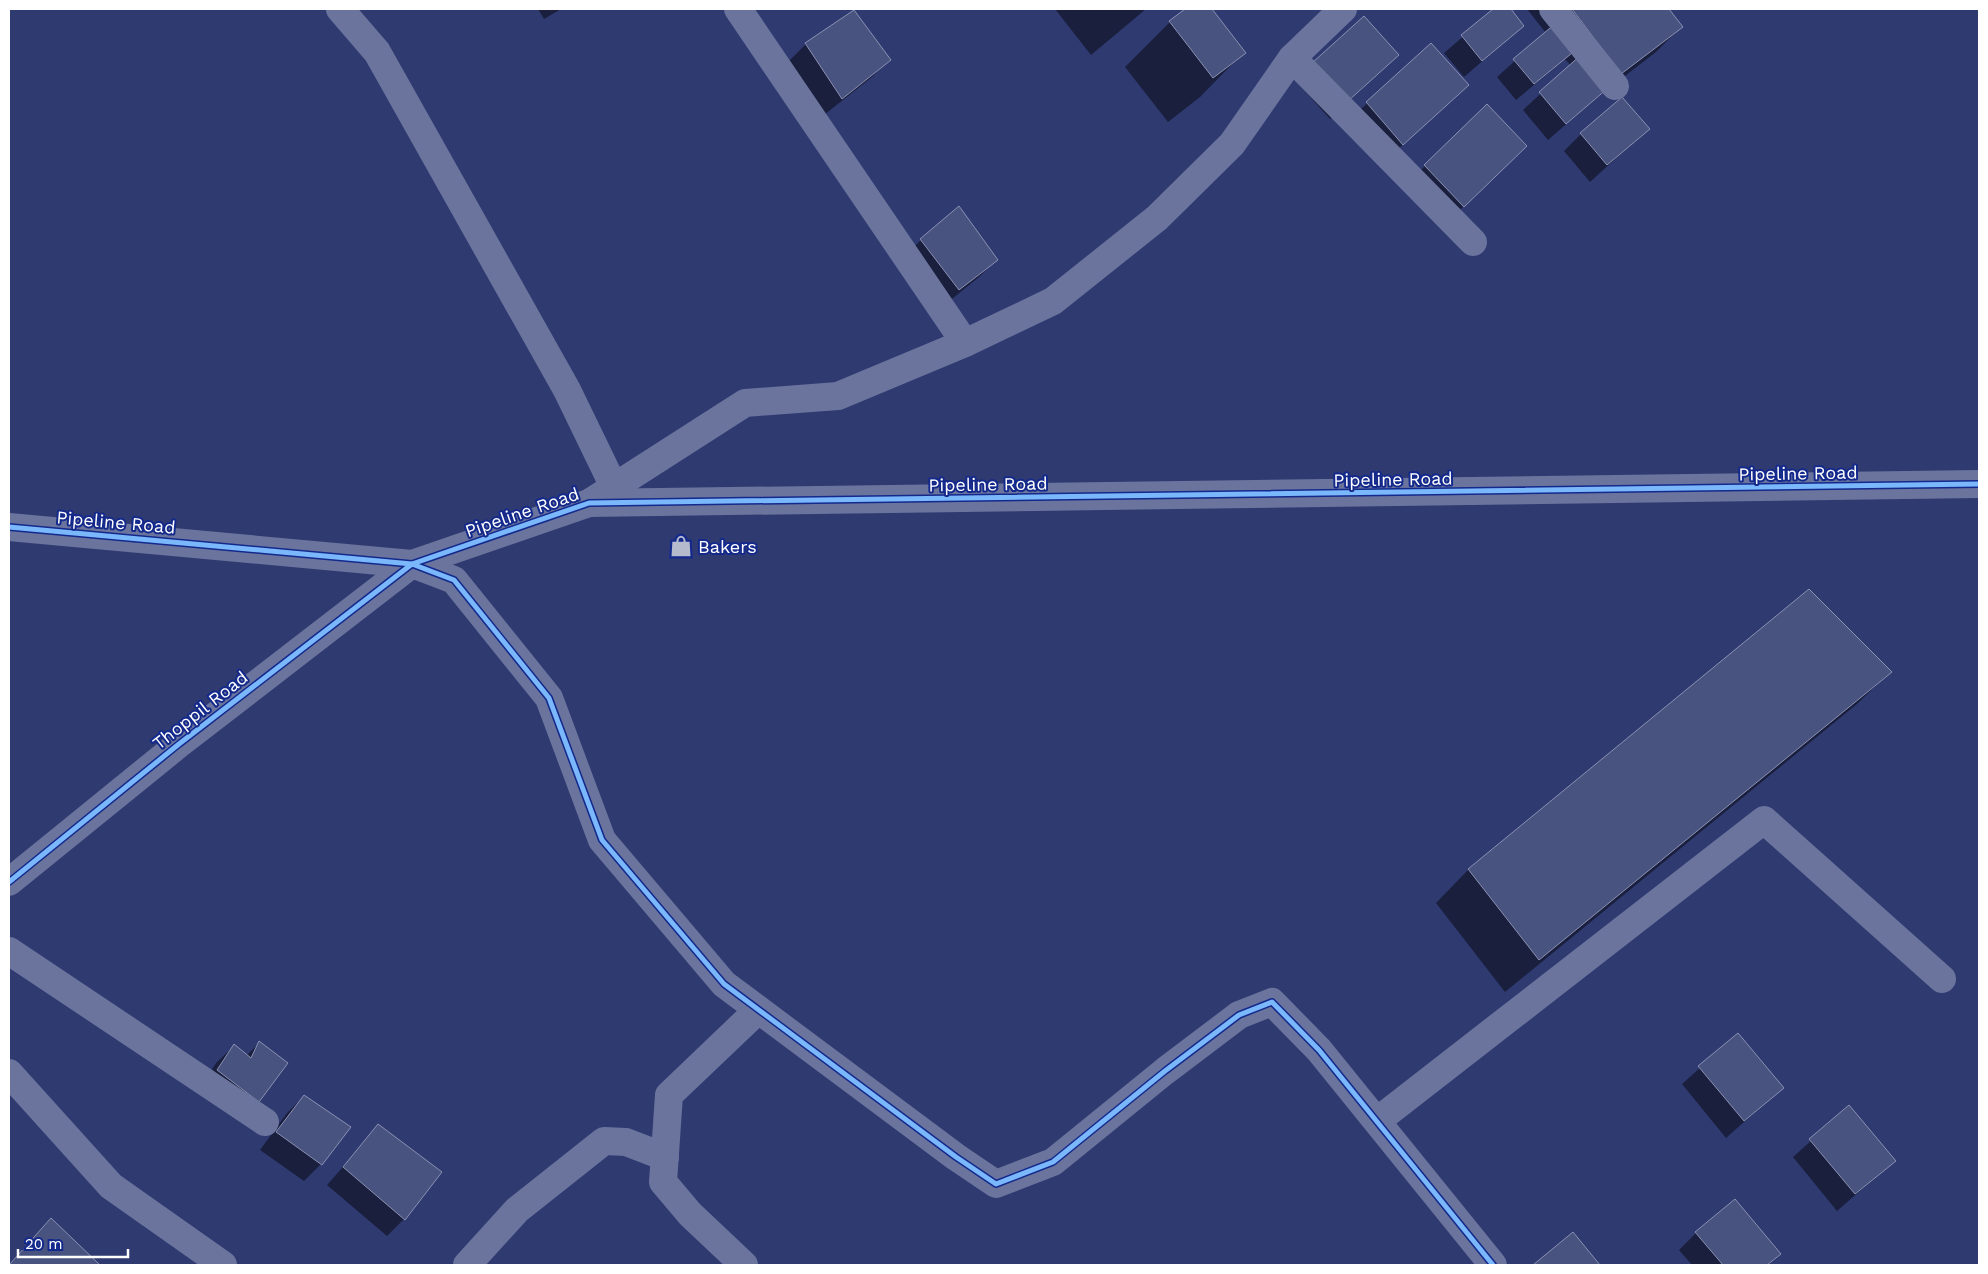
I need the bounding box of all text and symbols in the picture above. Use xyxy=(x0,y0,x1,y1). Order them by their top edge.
street label: Pipeline Road xyxy=(1738,461,1858,485)
street label: Pipeline Road xyxy=(1333,467,1453,491)
street label: Pipeline Road xyxy=(928,472,1048,496)
street label: Pipeline Road xyxy=(462,483,582,541)
street label: Pipeline Road xyxy=(56,506,176,538)
shop icon: Bakers xyxy=(668,533,694,559)
place label: Bakers xyxy=(698,536,757,557)
street label: Thoppil Road xyxy=(148,666,252,754)
scale bar xyxy=(18,1226,128,1258)
text: 20 m xyxy=(25,1235,63,1253)

